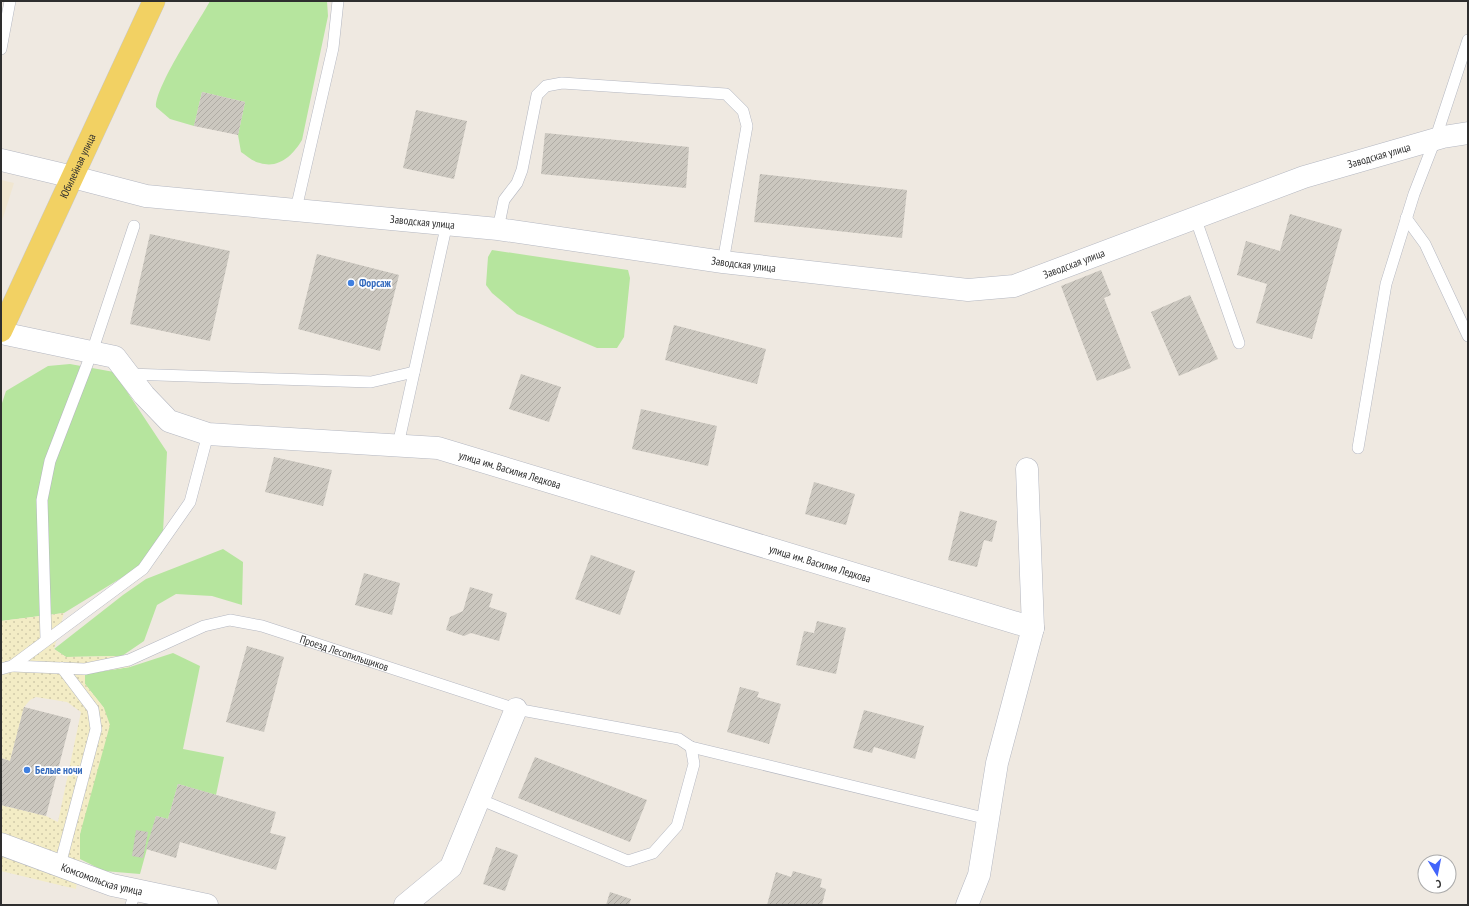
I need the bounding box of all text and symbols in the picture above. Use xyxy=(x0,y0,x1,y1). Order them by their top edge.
street label: Юбилейная улица xyxy=(57,131,99,200)
street label: Заводская улица xyxy=(1346,140,1412,171)
street label: Заводская улица xyxy=(389,212,455,232)
street label: Заводская улица xyxy=(1041,246,1107,282)
street label: Заводская улица xyxy=(710,253,777,275)
place label: Форсаж xyxy=(359,276,392,290)
marker: Форсаж xyxy=(346,278,356,288)
street label: улица им. Василия Ледкова xyxy=(457,448,563,492)
street label: улица им. Василия Ледкова xyxy=(767,542,873,586)
street label: Проезд Лесопильщиков xyxy=(298,632,391,674)
place label: Белые ночи xyxy=(35,763,82,777)
marker: Белые ночи xyxy=(22,765,32,775)
north arrow xyxy=(1417,854,1457,894)
street label: Комсомольская улица xyxy=(59,860,144,898)
text: С xyxy=(1435,877,1442,891)

